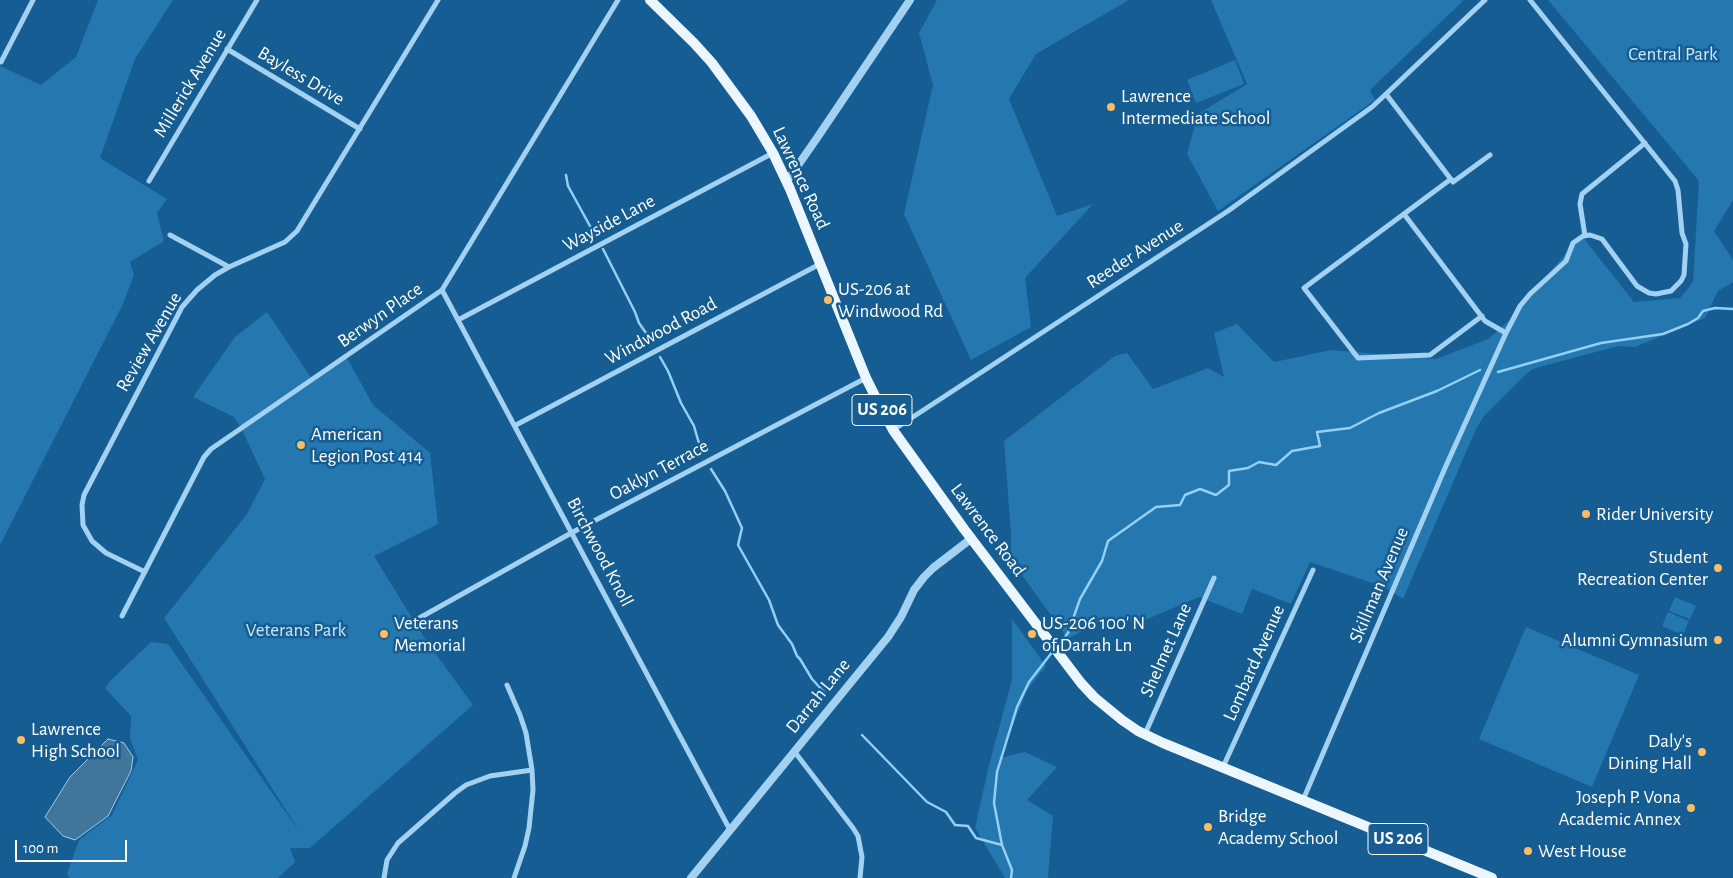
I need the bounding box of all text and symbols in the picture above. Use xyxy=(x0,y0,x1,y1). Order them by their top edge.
street label: Millerick Avenue xyxy=(149,24,231,142)
street label: Bayless Drive xyxy=(254,41,348,111)
park label: Central Park xyxy=(1628,43,1718,65)
place label: Lawrence Intermediate School xyxy=(1121,85,1270,129)
marker: Lawrence Intermediate School xyxy=(1105,101,1117,113)
street label: Lawrence Road xyxy=(767,123,835,233)
street label: Wayside Lane xyxy=(559,189,659,257)
street label: Reeder Avenue xyxy=(1082,214,1188,294)
street label: Berwyn Place xyxy=(333,277,427,353)
place label: US-206 at Windwood Rd xyxy=(838,278,943,322)
street label: Review Avenue xyxy=(111,288,187,396)
street label: Windwood Road xyxy=(601,292,721,370)
marker: US-206 at Windwood Rd xyxy=(822,294,834,306)
road number: US 206 xyxy=(852,394,912,426)
place label: American Legion Post 414 xyxy=(311,423,423,467)
street label: Oaklyn Terrace xyxy=(606,434,712,506)
marker: American Legion Post 414 xyxy=(295,439,307,451)
street label: Lawrence Road xyxy=(946,479,1030,581)
street label: Birchwood Knoll xyxy=(562,493,638,611)
place label: Rider University xyxy=(1596,503,1713,525)
marker: Rider University xyxy=(1580,508,1592,520)
street label: Skillman Avenue xyxy=(1344,524,1414,646)
place label: Student Recreation Center xyxy=(1577,546,1708,590)
marker: Student Recreation Center xyxy=(1712,562,1724,574)
street label: Shelmet Lane xyxy=(1135,600,1197,700)
street label: Lombard Avenue xyxy=(1218,601,1290,725)
place label: Veterans Memorial xyxy=(394,612,466,656)
place label: US-206 100' N of Darrah Ln xyxy=(1042,612,1145,656)
park label: Veterans Park xyxy=(246,619,346,641)
marker: Veterans Memorial xyxy=(378,628,390,640)
marker: US-206 100' N of Darrah Ln xyxy=(1026,628,1038,640)
place label: Alumni Gymnasium xyxy=(1561,629,1708,651)
marker: Alumni Gymnasium xyxy=(1712,634,1724,646)
street label: Darrah Lane xyxy=(781,654,855,738)
place label: Lawrence High School xyxy=(31,718,120,762)
place label: Daly's Dining Hall xyxy=(1608,730,1692,774)
marker: Lawrence High School xyxy=(15,734,27,746)
marker: Daly's Dining Hall xyxy=(1696,746,1708,758)
place label: Joseph P. Vona Academic Annex xyxy=(1558,786,1681,830)
marker: Joseph P. Vona Academic Annex xyxy=(1685,802,1697,814)
place label: Bridge Academy School xyxy=(1218,805,1338,849)
marker: Bridge Academy School xyxy=(1202,821,1214,833)
road number: US 206 xyxy=(1368,824,1428,854)
scale bar xyxy=(18,830,130,862)
place label: West House xyxy=(1538,840,1627,862)
text: 100 m xyxy=(23,841,58,856)
marker: West House xyxy=(1522,845,1534,857)

